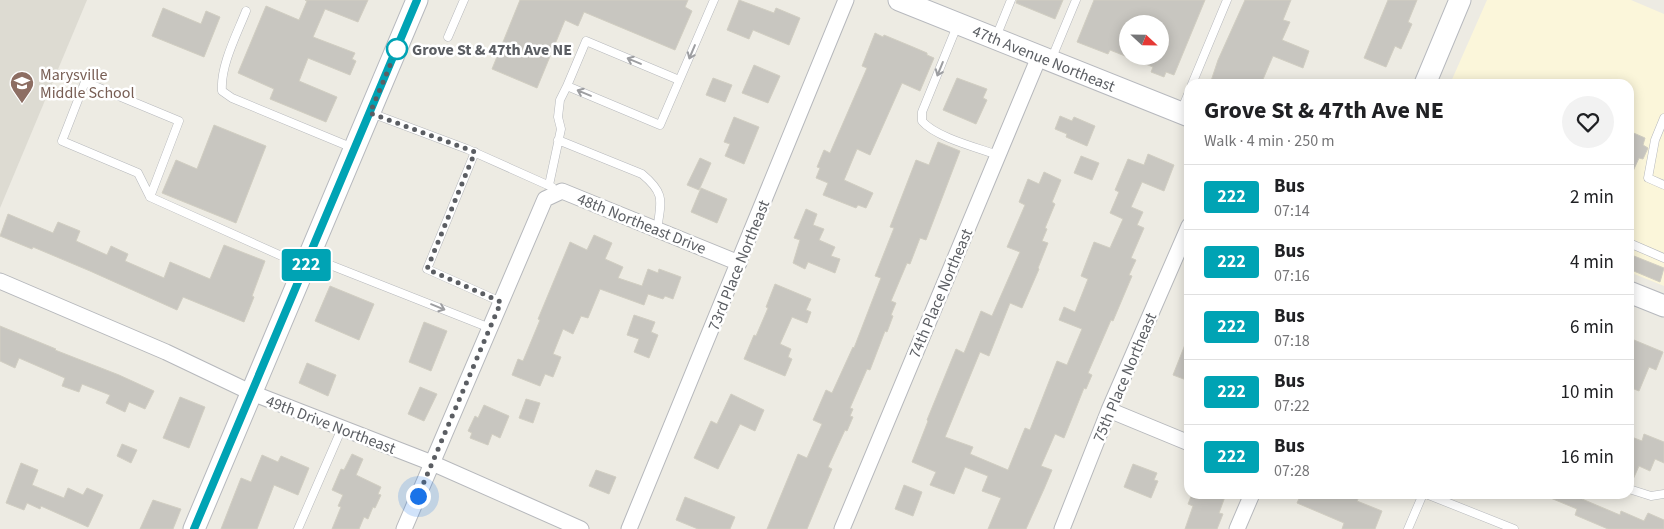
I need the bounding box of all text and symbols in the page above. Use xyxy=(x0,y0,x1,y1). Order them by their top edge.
north arrow xyxy=(1119,15,1169,65)
map controls xyxy=(1119,15,1169,65)
street label: 47th Avenue Northeast xyxy=(969,20,1119,98)
marker: Grove St & 47th Ave NE xyxy=(386,38,408,60)
place label: Grove St & 47th Ave NE xyxy=(412,39,572,61)
one-way arrow xyxy=(686,44,696,59)
one-way arrow xyxy=(627,56,642,66)
one-way arrow xyxy=(935,61,944,76)
place label: Marysville Middle School xyxy=(40,64,135,104)
school or university icon: Marysville Middle School xyxy=(9,70,35,104)
one-way arrow xyxy=(577,87,592,97)
text: Grove St & 47th Ave NE xyxy=(1204,93,1444,128)
button: heart xyxy=(1562,96,1614,148)
text: Walk · 4 min · 250 m xyxy=(1204,130,1335,152)
text: Bus xyxy=(1274,173,1305,200)
text: 222 xyxy=(1217,184,1246,209)
text: 2 min xyxy=(1570,184,1614,211)
street label: 48th Northeast Drive xyxy=(574,188,709,260)
street label: 73rd Place Northeast xyxy=(703,196,775,334)
text: 07:14 xyxy=(1274,200,1310,222)
street label: 74th Place Northeast xyxy=(904,225,978,362)
text: Bus xyxy=(1274,238,1305,265)
line badge: 222 xyxy=(277,249,335,281)
text: 222 xyxy=(1217,249,1246,274)
text: 4 min xyxy=(1570,249,1614,276)
text: 222 xyxy=(292,252,320,277)
text: 07:16 xyxy=(1274,265,1310,287)
one-way arrow xyxy=(430,303,445,313)
text: Bus xyxy=(1274,303,1305,330)
street label: 75th Place Northeast xyxy=(1088,309,1162,446)
text: 222 xyxy=(1217,314,1246,339)
text: 6 min xyxy=(1570,314,1614,341)
text: 07:18 xyxy=(1274,330,1310,352)
text: Bus xyxy=(1274,368,1305,395)
text: 222 xyxy=(1217,379,1246,404)
text: 10 min xyxy=(1560,379,1614,406)
street label: 49th Drive Northeast xyxy=(263,390,399,460)
text: 07:22 xyxy=(1274,395,1310,417)
text: Bus xyxy=(1274,433,1305,460)
text: 222 xyxy=(1217,444,1246,469)
text: 16 min xyxy=(1560,444,1614,471)
text: 07:28 xyxy=(1274,460,1310,482)
your location xyxy=(406,484,431,509)

